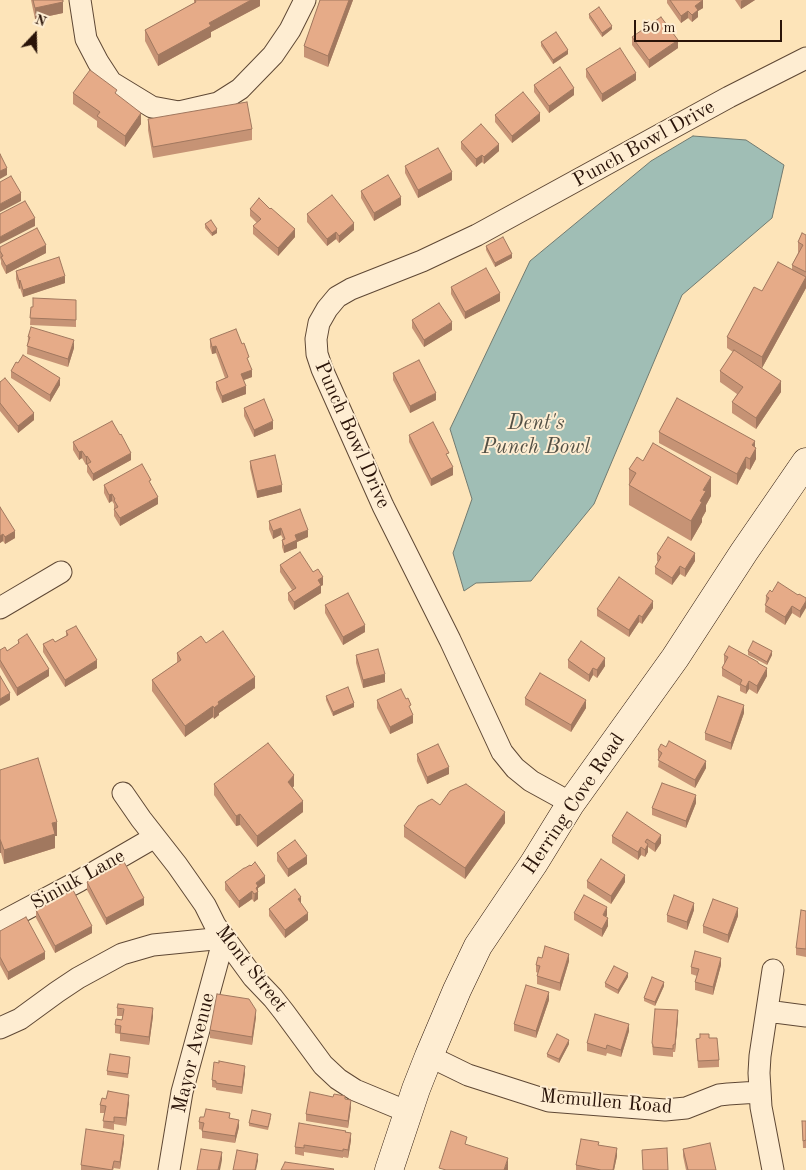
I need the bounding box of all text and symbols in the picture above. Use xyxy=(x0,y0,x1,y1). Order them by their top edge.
north arrow xyxy=(10,10,60,60)
scale bar xyxy=(636,10,784,42)
text: N xyxy=(33,13,48,29)
text: 50 m xyxy=(642,21,676,36)
street label: Punch Bowl Drive xyxy=(569,95,719,193)
street label: Punch Bowl Drive xyxy=(309,358,395,512)
water label: Dent's Punch Bowl xyxy=(482,410,590,460)
street label: Herring Cove Road xyxy=(518,729,630,879)
street label: Siniuk Lane xyxy=(27,844,129,916)
street label: Mont Street xyxy=(210,921,292,1017)
street label: Mayor Avenue xyxy=(167,990,221,1116)
street label: Mcmullen Road xyxy=(539,1084,673,1120)

